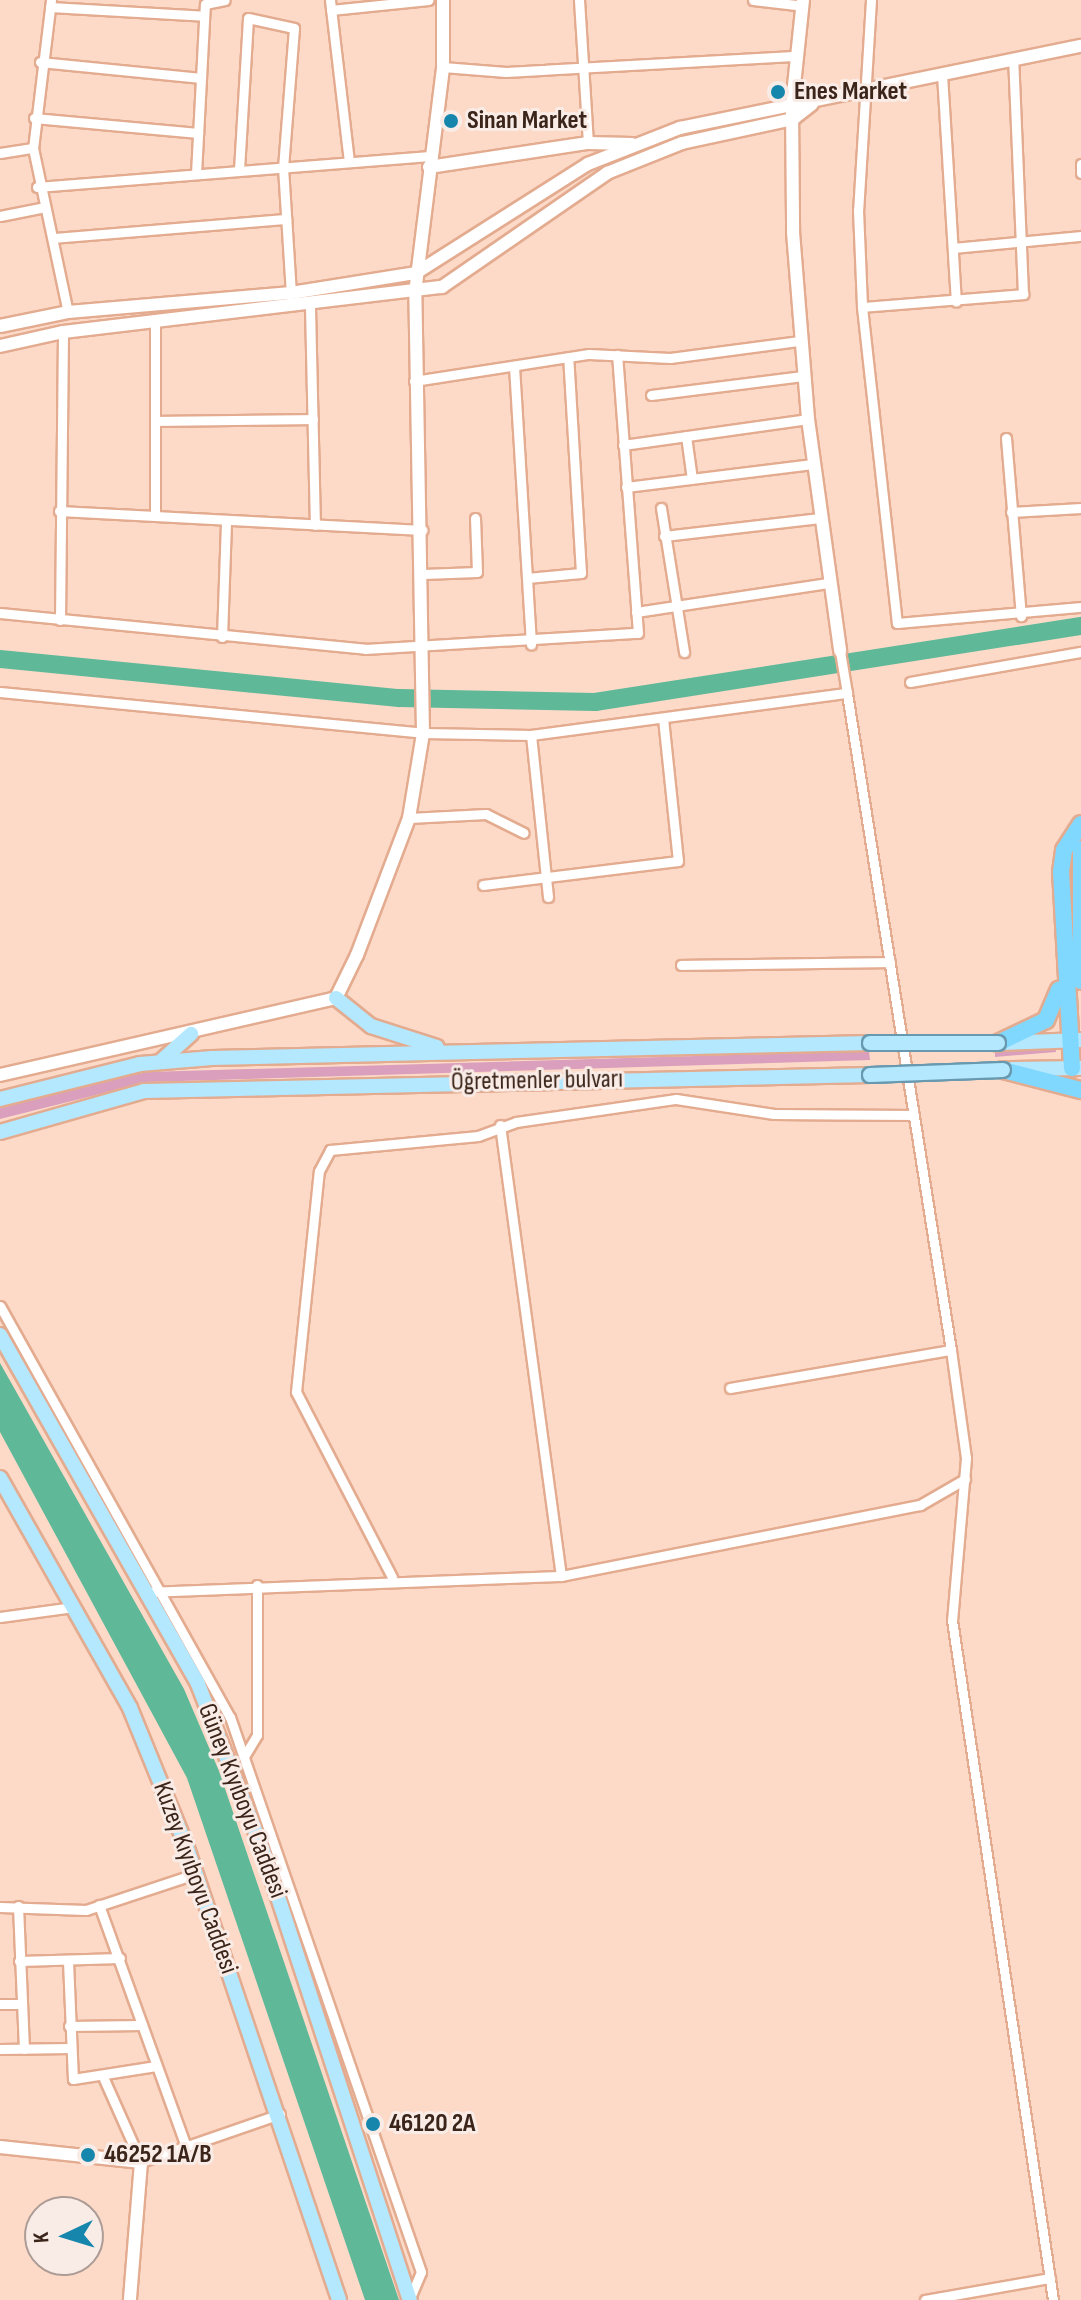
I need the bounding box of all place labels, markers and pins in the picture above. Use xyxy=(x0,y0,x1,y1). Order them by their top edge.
place label: Enes Market xyxy=(794,76,907,108)
marker: Enes Market xyxy=(769,83,787,101)
place label: Sinan Market xyxy=(467,105,587,137)
marker: Sinan Market xyxy=(442,112,460,130)
place label: 46120 2A xyxy=(389,2108,475,2140)
marker: 46120 2A xyxy=(364,2115,382,2133)
place label: 46252 1A/B xyxy=(104,2139,211,2171)
marker: 46252 1A/B xyxy=(79,2146,97,2164)

